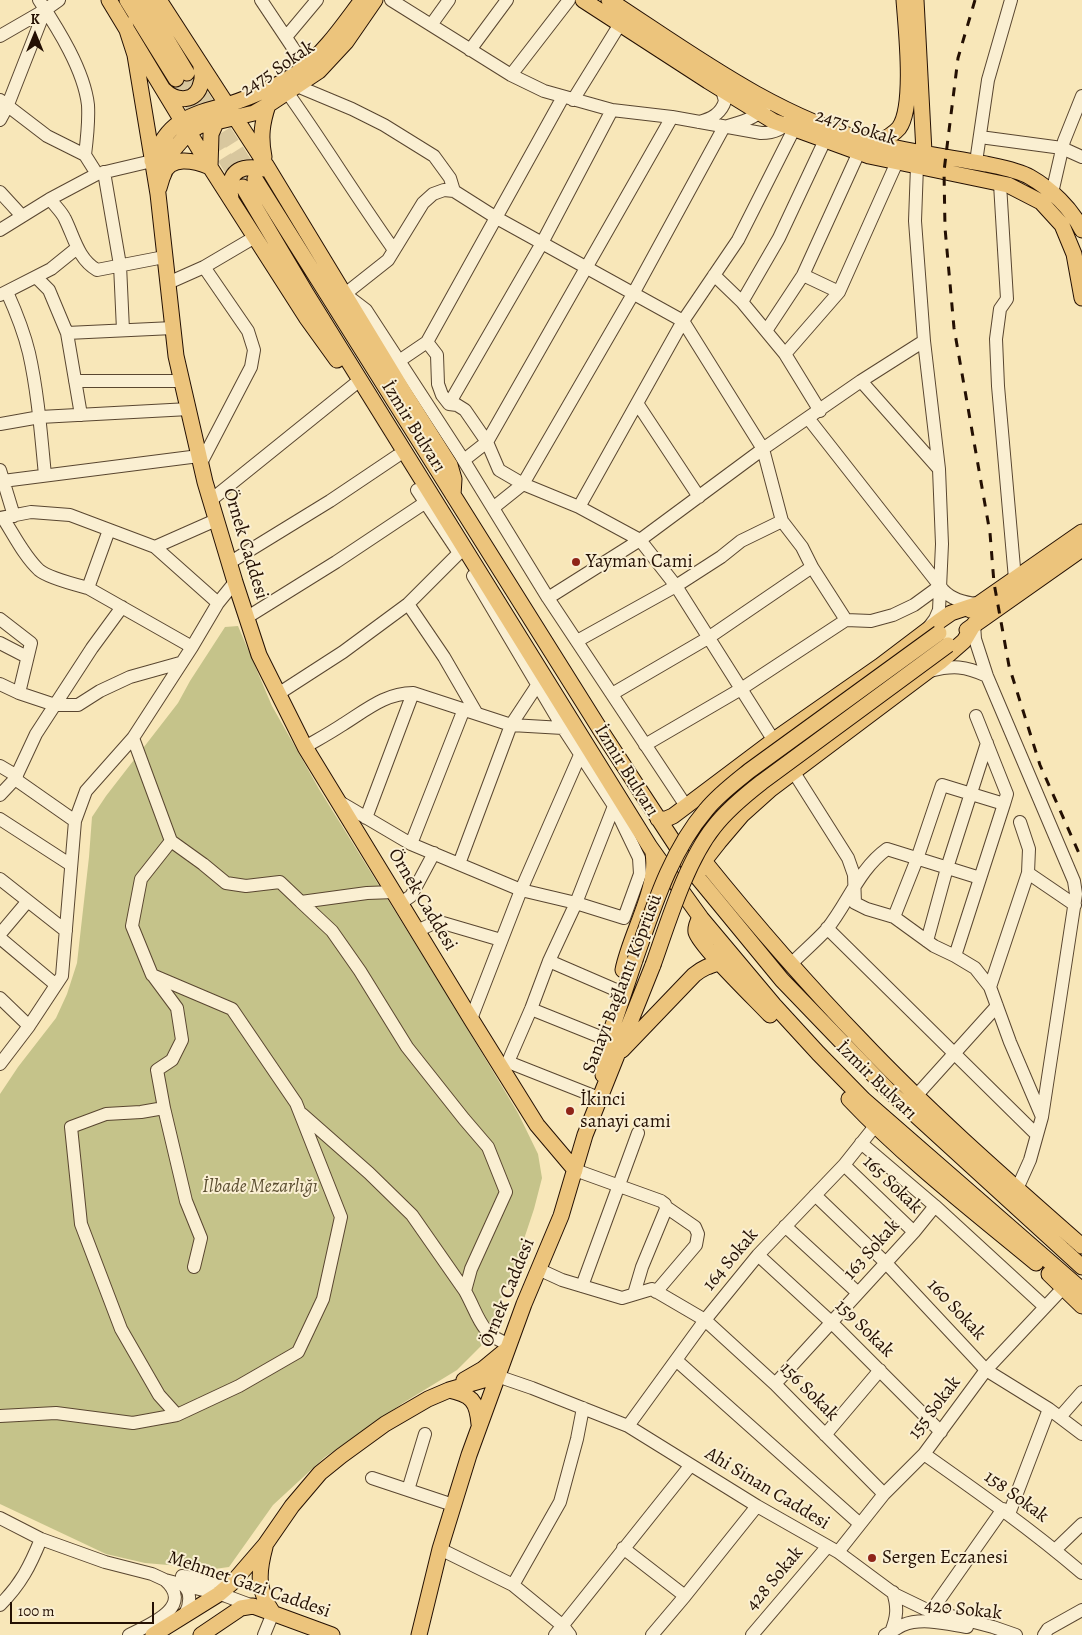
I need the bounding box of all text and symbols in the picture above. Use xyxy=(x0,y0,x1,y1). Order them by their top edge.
north arrow xyxy=(10,10,60,60)
text: K xyxy=(30,10,40,29)
street label: 2475 Sokak xyxy=(237,36,319,102)
street label: 2475 Sokak xyxy=(812,105,900,151)
street label: İzmir Bulvarı xyxy=(376,377,450,477)
street label: Örnek Caddesi xyxy=(217,486,273,602)
place label: Yayman Cami xyxy=(586,551,693,573)
marker: Yayman Cami xyxy=(570,556,582,568)
street label: İzmir Bulvarı xyxy=(589,721,663,821)
street label: Örnek Caddesi xyxy=(383,845,461,955)
street label: Sanayi Bağlantı Köprüsü xyxy=(578,891,668,1077)
street label: İzmir Bulvarı xyxy=(831,1037,921,1125)
place label: İkinci sanayi cami xyxy=(580,1089,671,1133)
marker: İkinci sanayi cami xyxy=(564,1105,576,1117)
street label: 165 Sokak xyxy=(858,1151,926,1219)
park label: İlbade Mezarlığı xyxy=(202,1176,318,1198)
street label: 163 Sokak xyxy=(839,1215,905,1285)
street label: 164 Sokak xyxy=(698,1224,764,1296)
street label: Örnek Caddesi xyxy=(476,1235,540,1351)
street label: 160 Sokak xyxy=(922,1275,990,1345)
street label: 159 Sokak xyxy=(830,1295,898,1363)
street label: 156 Sokak xyxy=(775,1358,843,1426)
street label: 155 Sokak xyxy=(904,1372,966,1444)
street label: Ahi Sinan Caddesi xyxy=(701,1443,833,1535)
street label: 158 Sokak xyxy=(979,1466,1053,1528)
street label: 428 Sokak xyxy=(741,1542,809,1616)
street label: Mehmet Gazi Caddesi xyxy=(165,1546,333,1624)
place label: Sergen Eczanesi xyxy=(882,1547,1008,1569)
marker: Sergen Eczanesi xyxy=(866,1552,878,1564)
scale bar xyxy=(12,1592,156,1624)
street label: 420 Sokak xyxy=(923,1595,1003,1625)
text: 100 m xyxy=(18,1601,55,1621)

